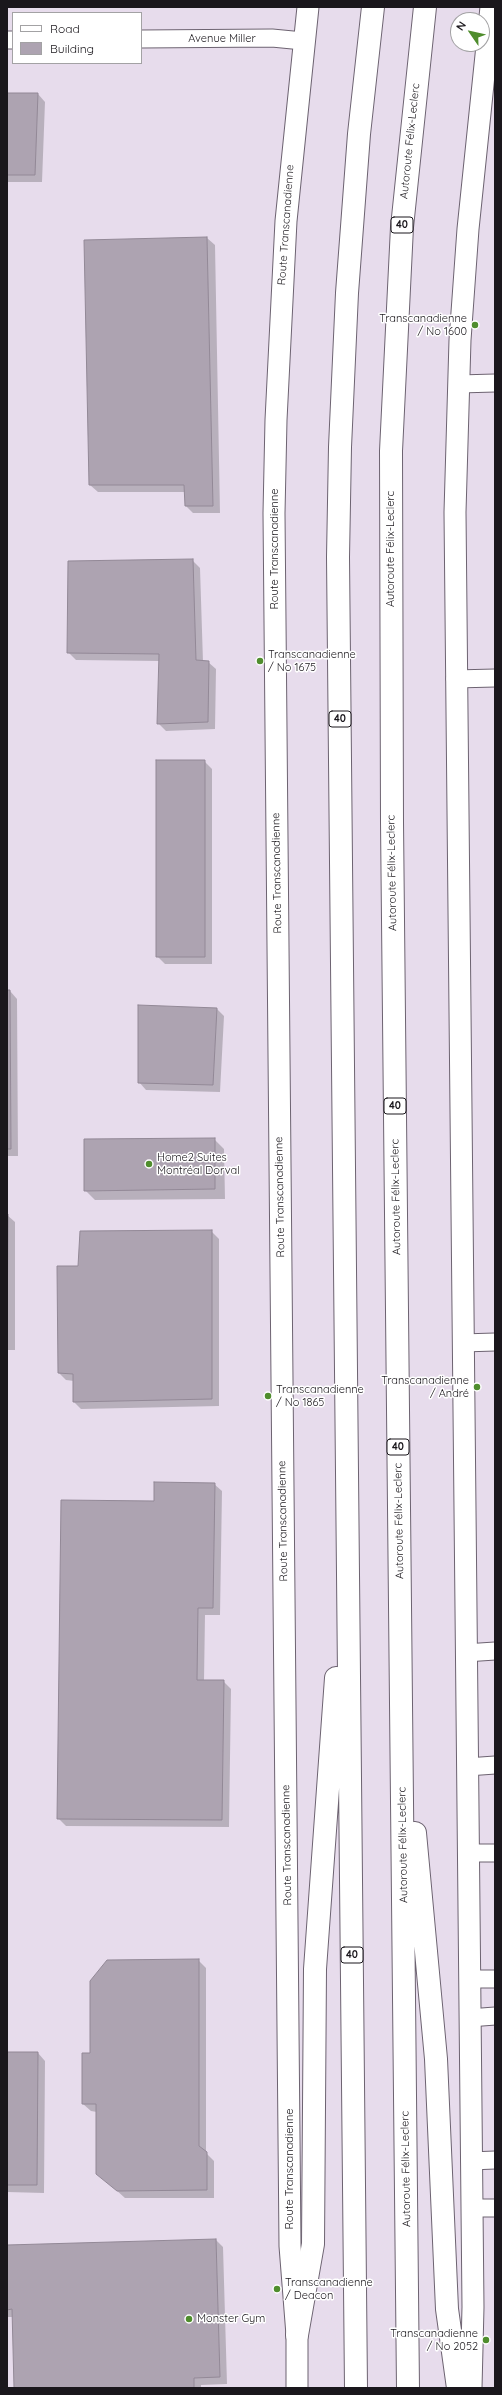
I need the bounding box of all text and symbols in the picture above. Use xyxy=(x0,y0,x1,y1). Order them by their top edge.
legend xyxy=(12,12,142,64)
north arrow xyxy=(450,12,490,52)
text: N xyxy=(453,19,469,33)
text: Road xyxy=(50,21,80,36)
street label: Avenue Miller xyxy=(188,32,256,46)
text: Building xyxy=(50,41,94,56)
street label: Autoroute Félix-Leclerc xyxy=(397,83,423,199)
street label: Route Transcanadienne xyxy=(275,164,297,286)
road number: 40 xyxy=(391,217,413,233)
place label: Transcanadienne / No 1600 xyxy=(379,312,467,338)
marker: Transcanadienne / No 1600 xyxy=(470,320,480,330)
street label: Route Transcanadienne xyxy=(268,489,282,609)
street label: Autoroute Félix-Leclerc xyxy=(384,491,398,607)
place label: Transcanadienne / No 1675 xyxy=(268,648,356,674)
marker: Transcanadienne / No 1675 xyxy=(255,656,265,666)
road number: 40 xyxy=(329,711,351,727)
street label: Route Transcanadienne xyxy=(269,812,285,934)
street label: Autoroute Félix-Leclerc xyxy=(384,815,400,931)
road number: 40 xyxy=(384,1098,406,1114)
street label: Route Transcanadienne xyxy=(272,1136,288,1258)
street label: Autoroute Félix-Leclerc xyxy=(388,1139,404,1255)
place label: Home2 Suites Montréal Dorval xyxy=(157,1151,240,1177)
marker: Home2 Suites Montréal Dorval xyxy=(144,1159,154,1169)
place label: Transcanadienne / André xyxy=(381,1374,469,1400)
marker: Transcanadienne / André xyxy=(472,1382,482,1392)
place label: Transcanadienne / No 1865 xyxy=(276,1383,364,1409)
marker: Transcanadienne / No 1865 xyxy=(263,1391,273,1401)
road number: 40 xyxy=(387,1439,409,1455)
street label: Route Transcanadienne xyxy=(275,1460,291,1582)
street label: Autoroute Félix-Leclerc xyxy=(391,1463,407,1579)
street label: Route Transcanadienne xyxy=(279,1784,295,1906)
street label: Autoroute Félix-Leclerc xyxy=(395,1787,411,1903)
road number: 40 xyxy=(341,1947,363,1963)
street label: Route Transcanadienne xyxy=(283,2109,297,2229)
street label: Autoroute Félix-Leclerc xyxy=(398,2111,414,2227)
place label: Transcanadienne / Deacon xyxy=(285,2276,373,2302)
marker: Transcanadienne / Deacon xyxy=(272,2284,282,2294)
place label: Monster Gym xyxy=(197,2312,265,2326)
marker: Monster Gym xyxy=(184,2314,194,2324)
place label: Transcanadienne / No 2052 xyxy=(390,2327,478,2353)
marker: Transcanadienne / No 2052 xyxy=(481,2335,491,2345)

